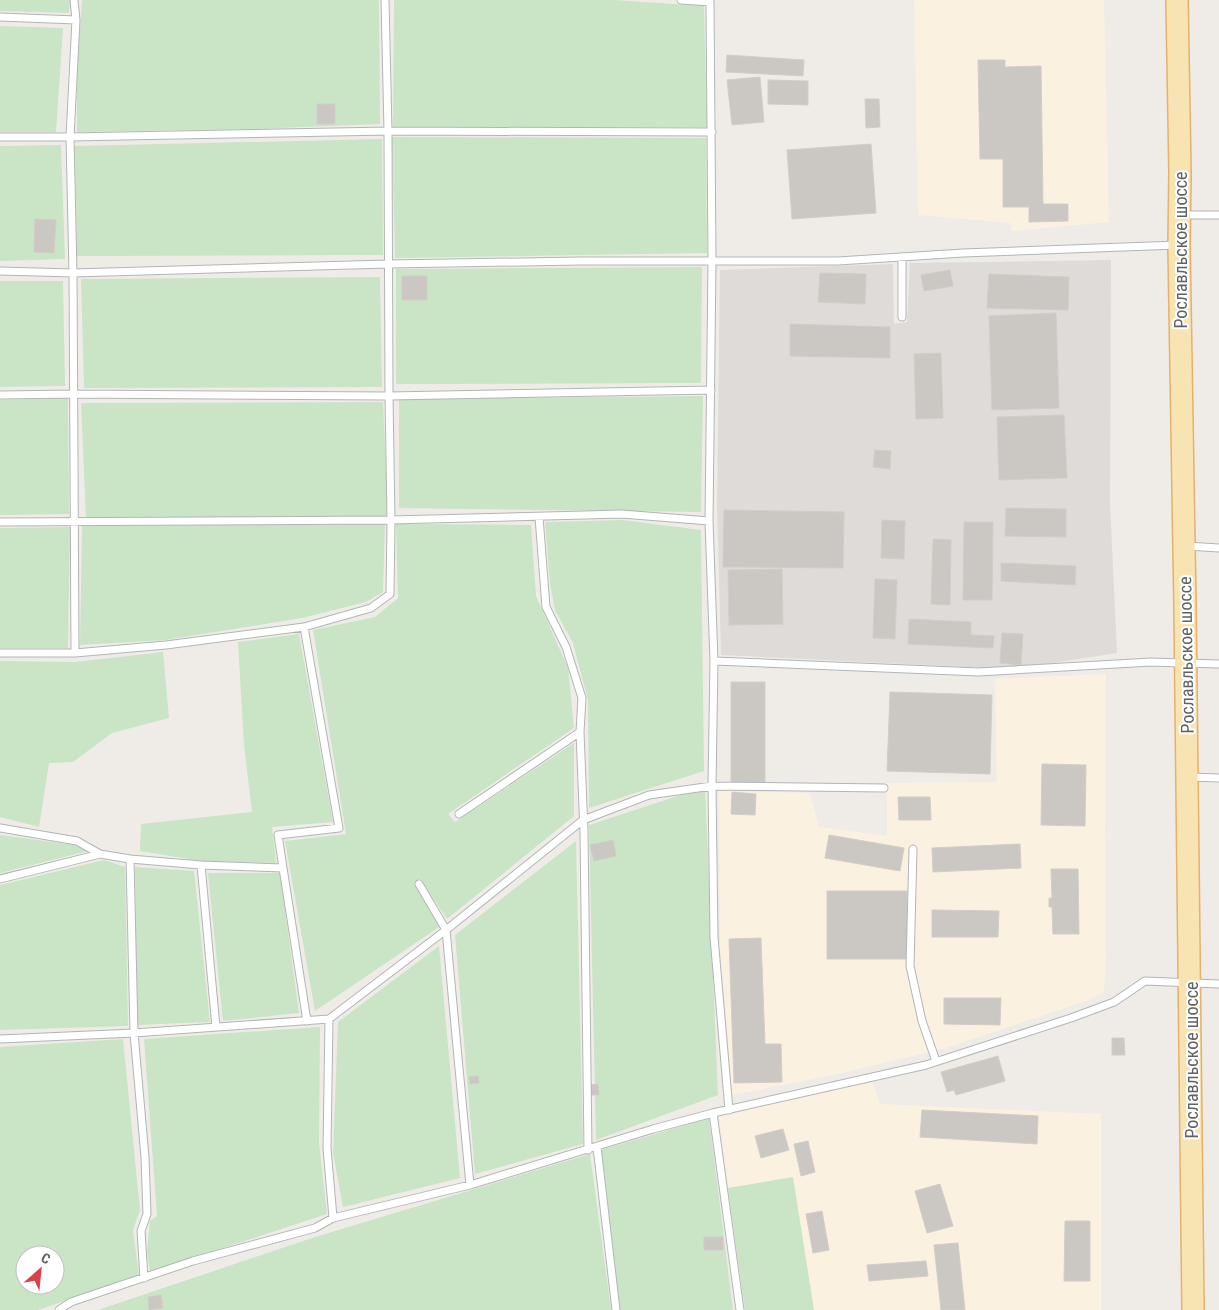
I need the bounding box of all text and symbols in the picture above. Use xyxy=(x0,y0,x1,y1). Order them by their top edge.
street label: Рославльское шоссе xyxy=(1170,171,1191,329)
street label: Рославльское шоссе xyxy=(1174,576,1198,734)
street label: Рославльское шоссе xyxy=(1181,981,1202,1139)
north arrow xyxy=(15,1245,65,1295)
text: С xyxy=(39,1249,53,1267)

